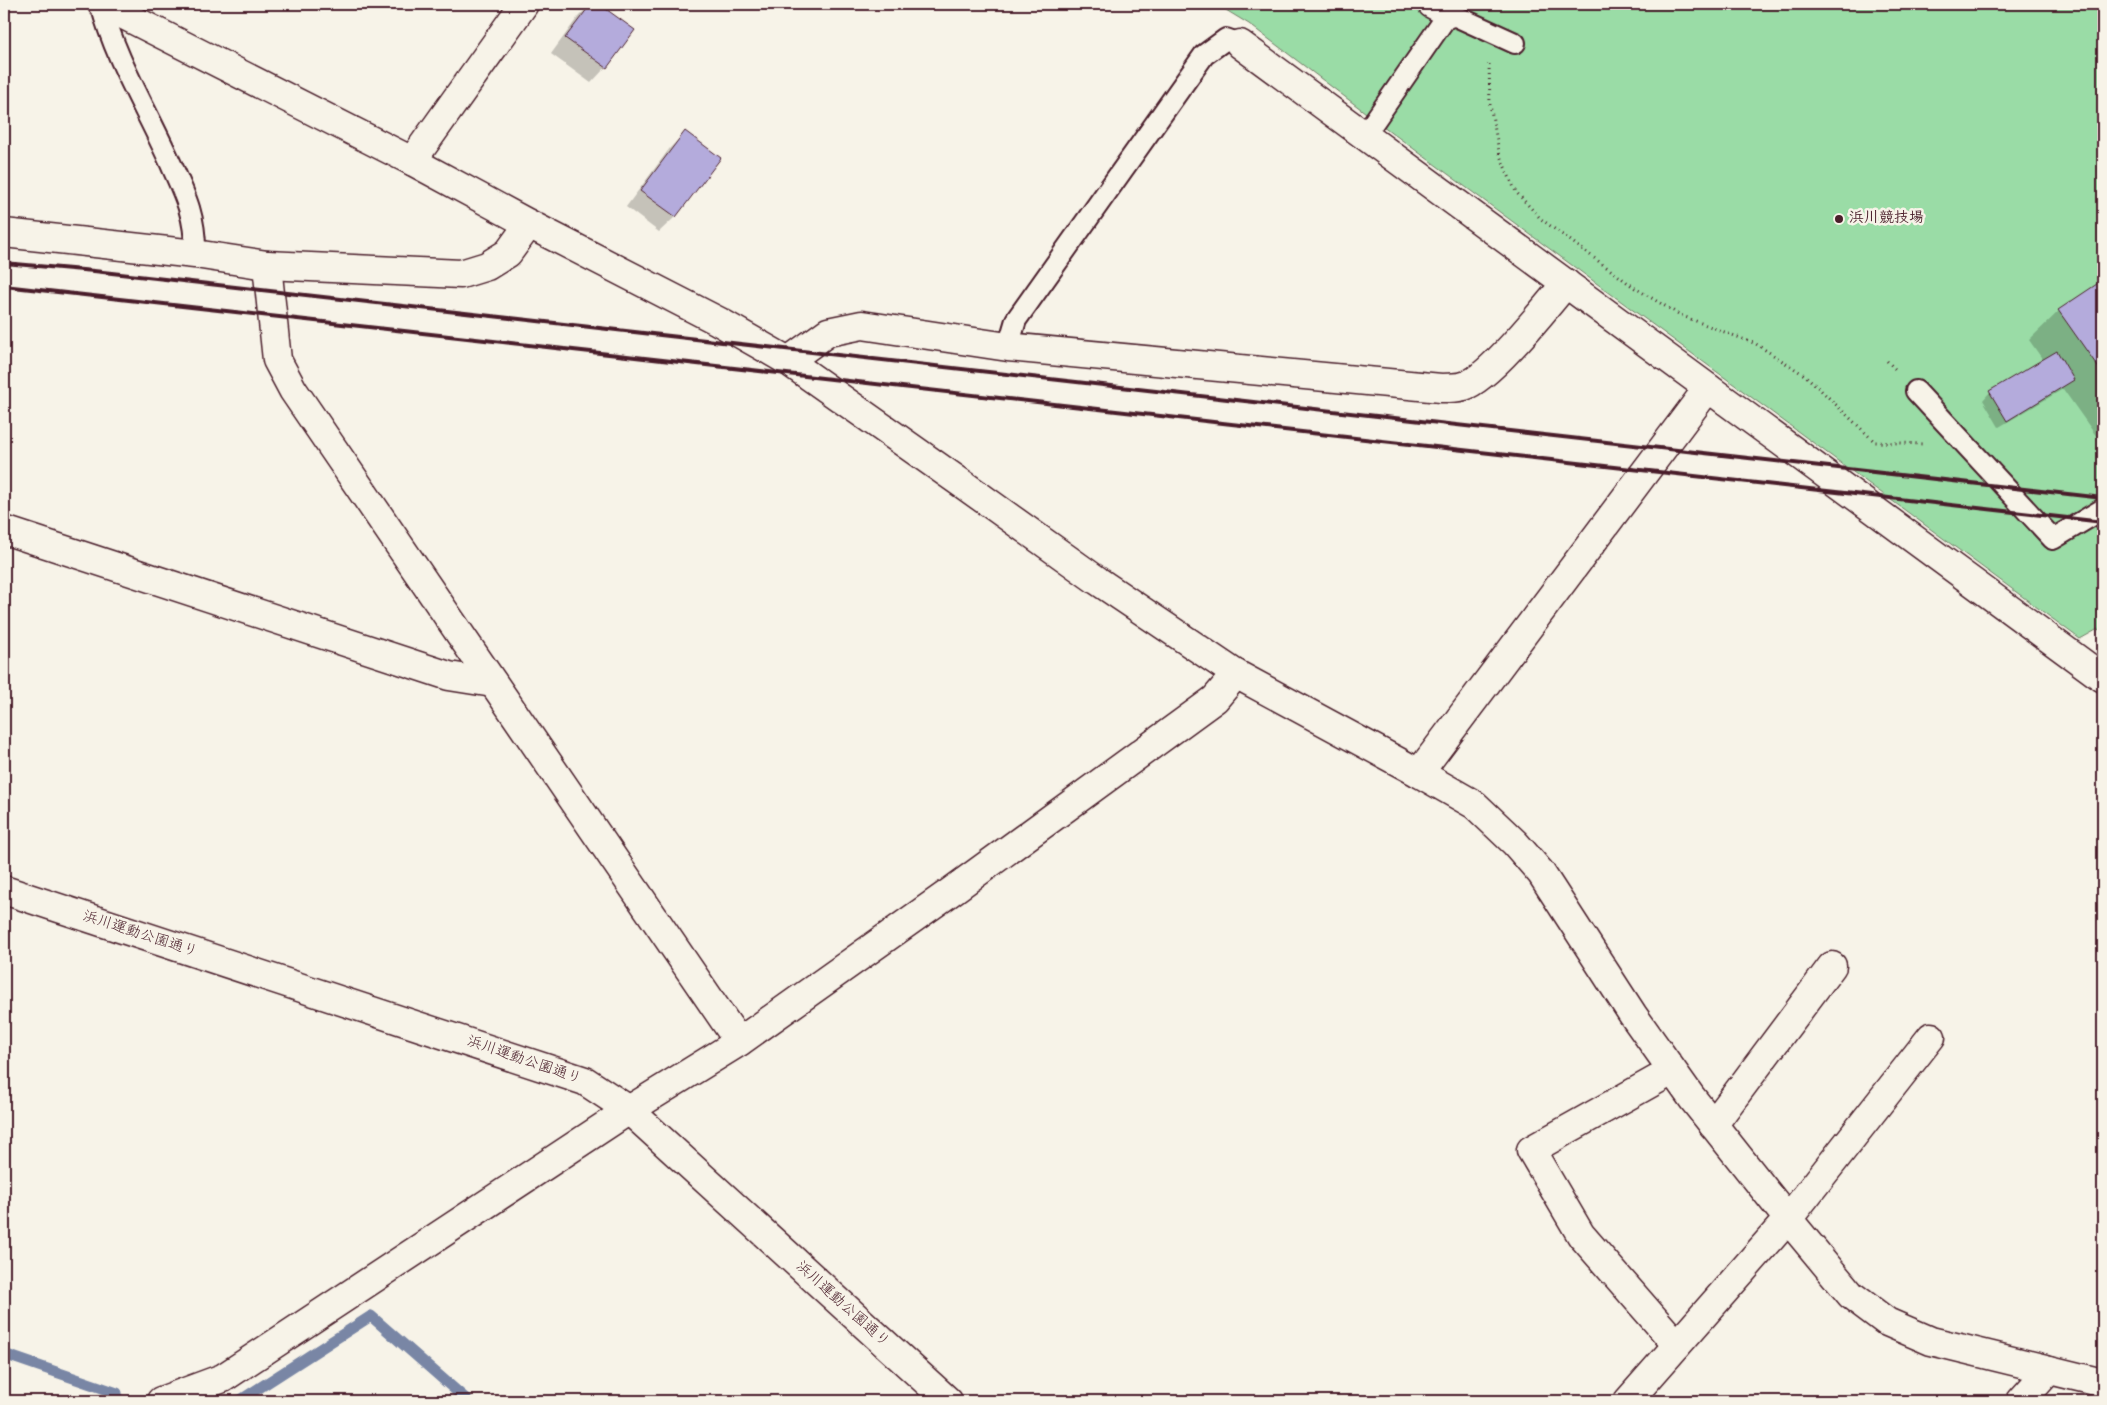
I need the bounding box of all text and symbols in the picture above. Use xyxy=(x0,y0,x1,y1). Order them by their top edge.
place label: 浜川競技場 xyxy=(1849,209,1924,228)
marker: 浜川競技場 xyxy=(1833,213,1845,225)
street label: 浜川運動公園通り xyxy=(80,908,200,962)
street label: 浜川運動公園通り xyxy=(464,1033,584,1089)
street label: 浜川運動公園通り xyxy=(791,1258,893,1352)

